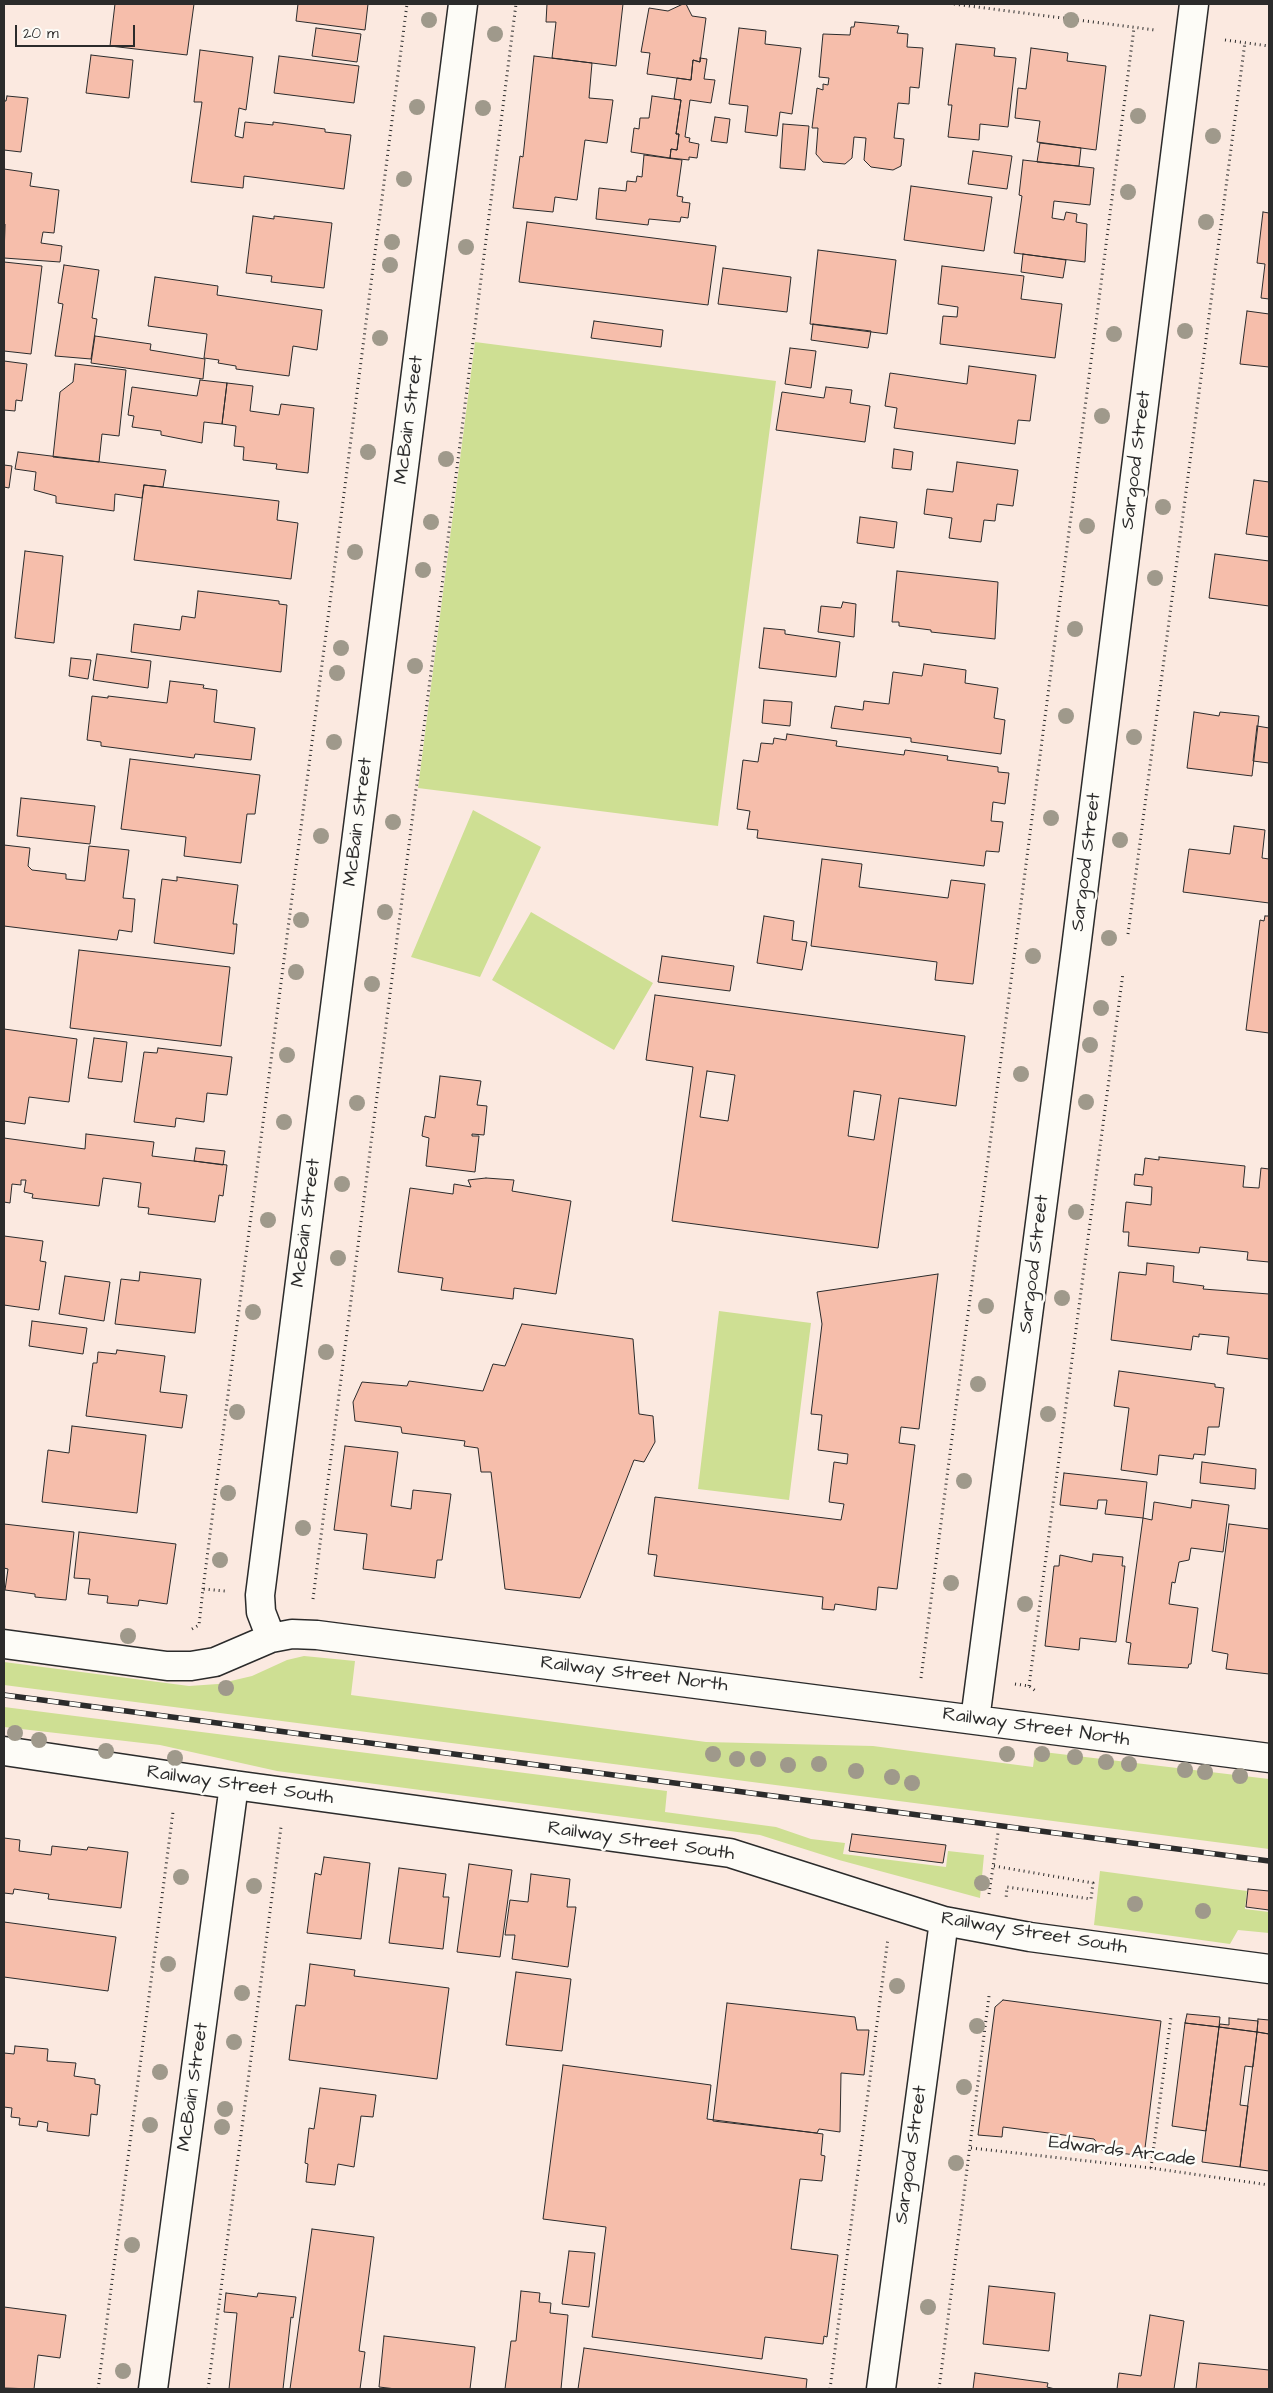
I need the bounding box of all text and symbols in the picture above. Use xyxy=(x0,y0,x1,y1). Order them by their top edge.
scale bar xyxy=(18,15,138,47)
text: 20 m xyxy=(23,23,59,44)
street label: McBain Street xyxy=(391,354,429,486)
street label: Sargood Street xyxy=(1117,389,1157,531)
street label: McBain Street xyxy=(340,756,378,888)
street label: Sargood Street xyxy=(1067,791,1107,933)
street label: McBain Street xyxy=(288,1157,326,1289)
street label: Sargood Street xyxy=(1015,1193,1055,1335)
street label: Railway Street North xyxy=(539,1652,729,1698)
street label: Railway Street North xyxy=(941,1704,1131,1752)
street label: Railway Street South xyxy=(145,1762,335,1810)
street label: Railway Street South xyxy=(546,1818,736,1866)
street label: Railway Street South xyxy=(939,1908,1129,1960)
street label: McBain Street xyxy=(174,2021,214,2153)
street label: Sargood Street xyxy=(891,2084,933,2226)
street label: Edwards Arcade xyxy=(1047,2132,1197,2172)

